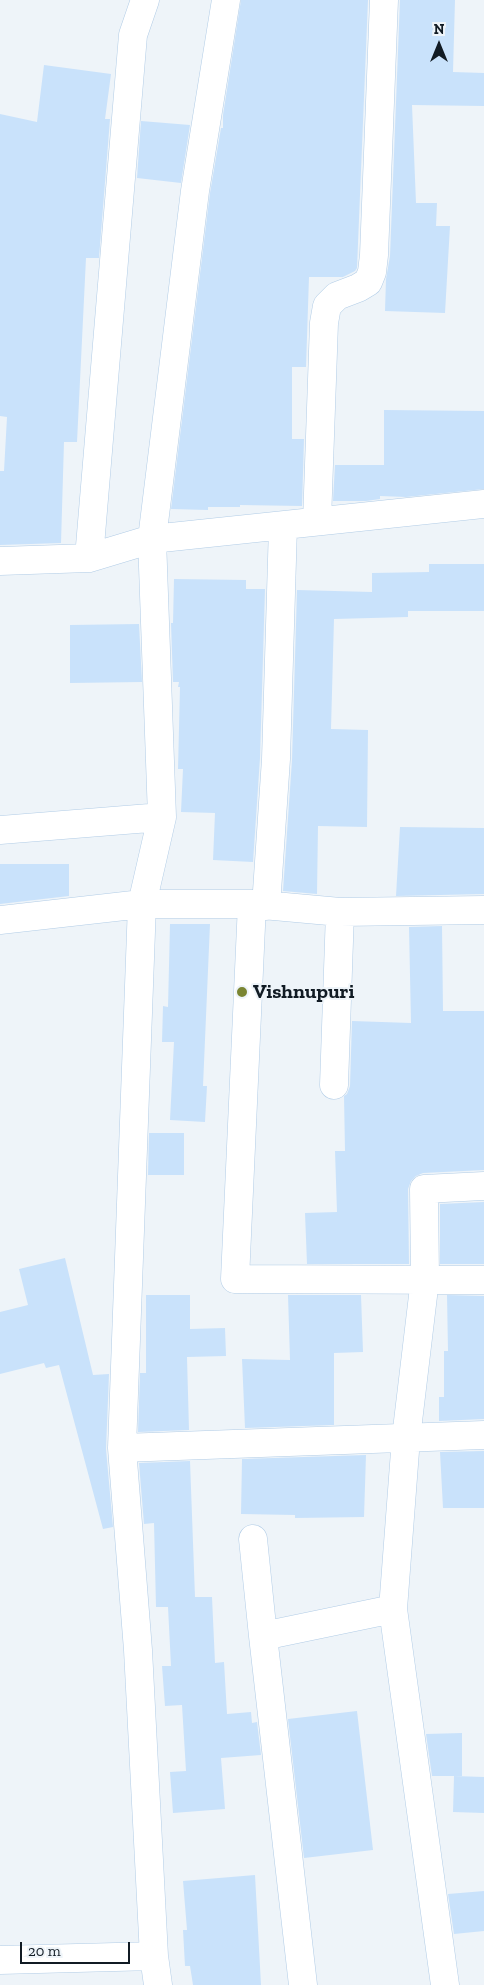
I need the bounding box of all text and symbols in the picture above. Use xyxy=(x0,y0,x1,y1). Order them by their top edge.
north arrow xyxy=(414,20,464,70)
text: N xyxy=(434,21,444,38)
place label: Vishnupuri xyxy=(253,980,354,1004)
marker: Vishnupuri xyxy=(235,985,249,999)
scale bar xyxy=(22,1932,132,1964)
text: 20 m xyxy=(28,1942,61,1960)

